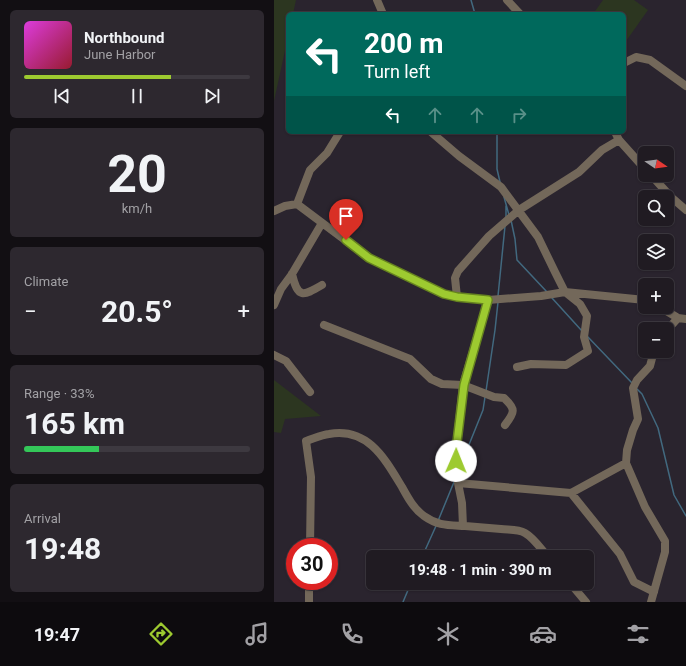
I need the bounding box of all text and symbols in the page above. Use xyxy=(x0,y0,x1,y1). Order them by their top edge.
text: 200 m xyxy=(364,27,443,60)
icon: left xyxy=(298,28,350,80)
text: Northbound xyxy=(84,29,165,47)
text: June Harbor xyxy=(84,47,156,62)
text: Turn left xyxy=(364,61,430,82)
icon: previous xyxy=(51,85,73,107)
icon: pause xyxy=(126,85,148,107)
icon: next xyxy=(201,85,223,107)
icon: left xyxy=(382,104,404,126)
icon: ahead xyxy=(424,104,446,126)
icon: ahead xyxy=(466,104,488,126)
icon: right xyxy=(508,104,530,126)
text: 20 xyxy=(107,144,167,205)
north arrow xyxy=(638,146,674,182)
map controls xyxy=(638,146,674,358)
button: search xyxy=(638,190,674,226)
pin xyxy=(329,199,363,240)
text: km/h xyxy=(122,201,152,216)
icon: arrive xyxy=(335,205,357,227)
button: layers xyxy=(638,234,674,270)
text: Climate xyxy=(24,274,68,289)
button: + xyxy=(638,278,674,314)
text: 20.5° xyxy=(101,294,173,329)
text: − xyxy=(24,299,37,324)
text: + xyxy=(238,299,250,324)
button: − xyxy=(638,322,674,358)
text: Range · 33% xyxy=(24,386,94,401)
text: 165 km xyxy=(24,406,125,441)
position arrow xyxy=(435,440,477,482)
text: Arrival xyxy=(24,511,61,526)
text: 19:48 xyxy=(24,531,101,566)
speed limit sign: 30 xyxy=(286,538,338,590)
text: 19:48 · 1 min · 390 m xyxy=(409,561,551,579)
icon: directions xyxy=(147,620,175,648)
icon: music xyxy=(243,620,271,648)
icon: phone xyxy=(338,620,366,648)
icon: climate xyxy=(434,620,462,648)
icon: car xyxy=(529,620,557,648)
icon: filters xyxy=(624,620,652,648)
text: 19:47 xyxy=(34,624,80,645)

